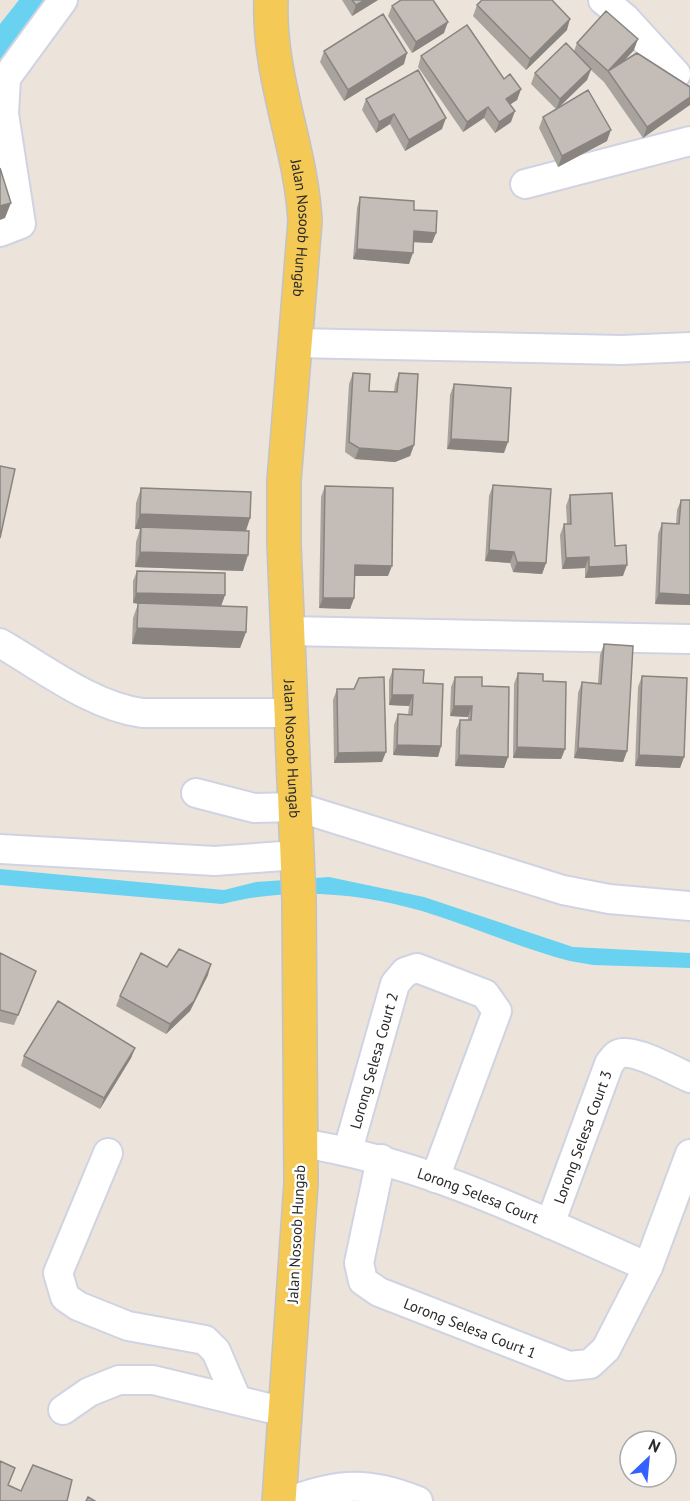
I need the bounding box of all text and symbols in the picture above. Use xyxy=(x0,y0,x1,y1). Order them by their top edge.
street label: Jalan Nosoob Hungab xyxy=(287,156,315,298)
street label: Jalan Nosoob Hungab xyxy=(280,678,305,818)
street label: Lorong Selesa Court 2 xyxy=(345,990,402,1131)
street label: Lorong Selesa Court 3 xyxy=(549,1067,615,1206)
street label: Lorong Selesa Court xyxy=(415,1163,542,1227)
street label: Jalan Nosoob Hungab xyxy=(283,1164,309,1305)
street label: Lorong Selesa Court 1 xyxy=(401,1293,539,1362)
north arrow xyxy=(618,1429,678,1489)
text: N xyxy=(645,1434,664,1457)

